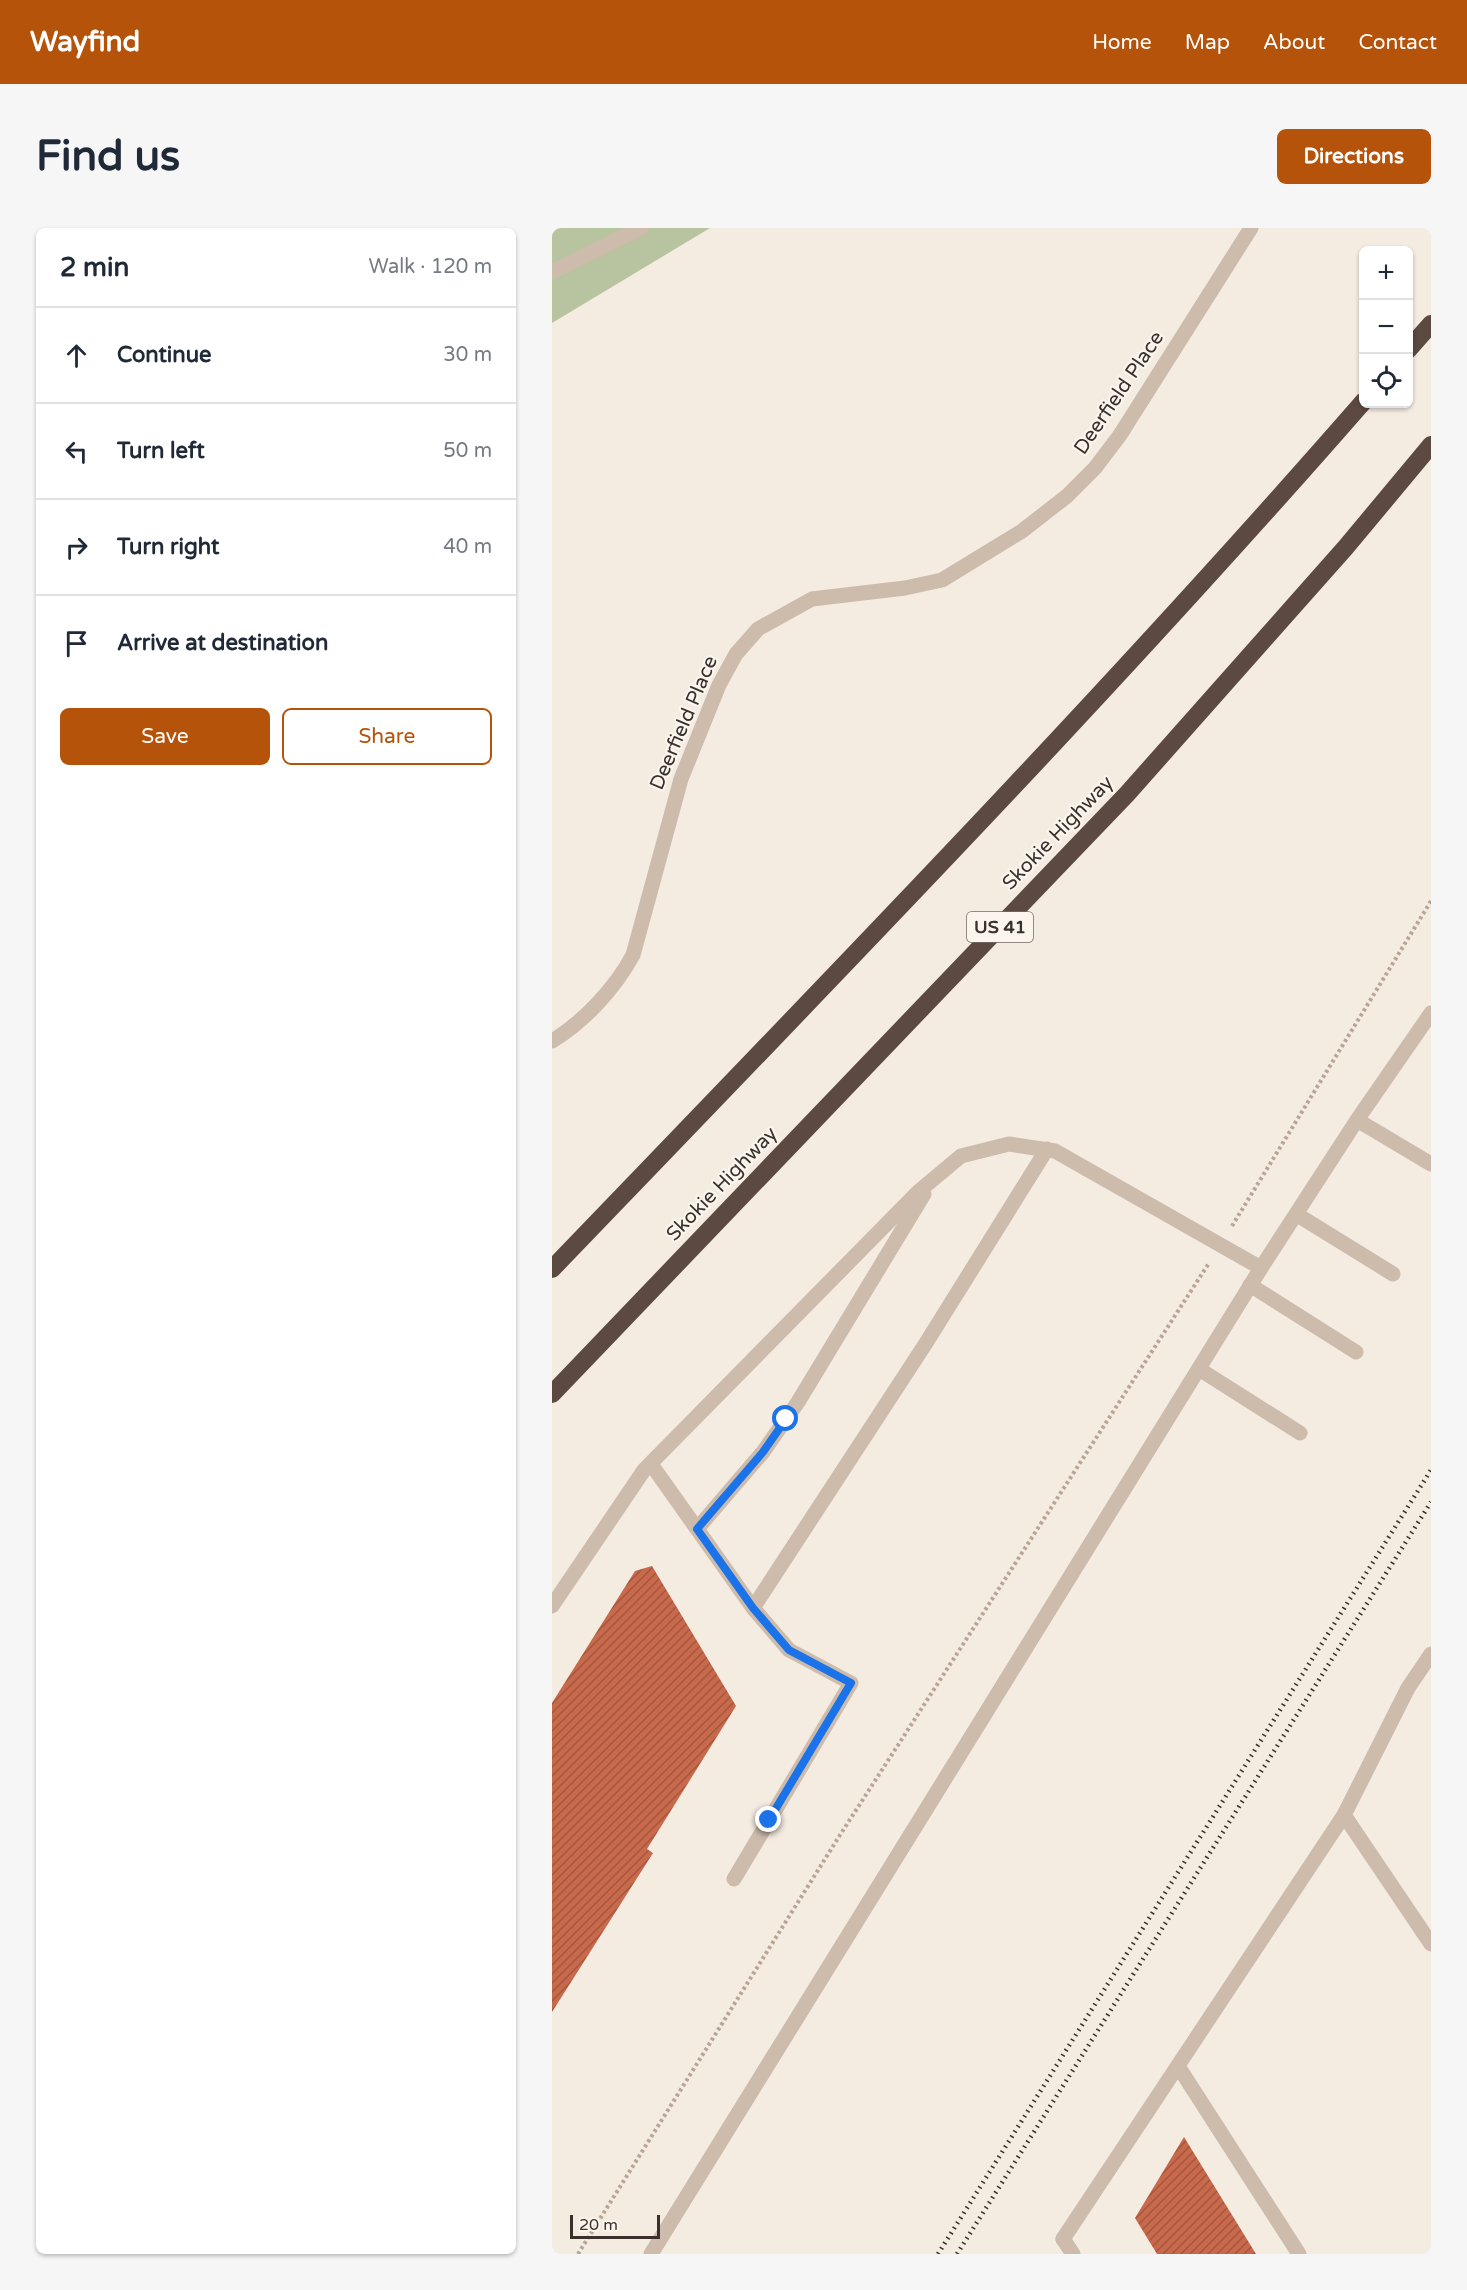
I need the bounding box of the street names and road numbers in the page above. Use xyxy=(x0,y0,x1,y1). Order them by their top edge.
street label: Deerfield Place xyxy=(1069,327,1169,459)
street label: Deerfield Place xyxy=(645,652,723,794)
street label: Skokie Highway xyxy=(997,771,1119,895)
road number: US 41 xyxy=(967,912,1033,942)
street label: Skokie Highway xyxy=(661,1122,783,1246)

